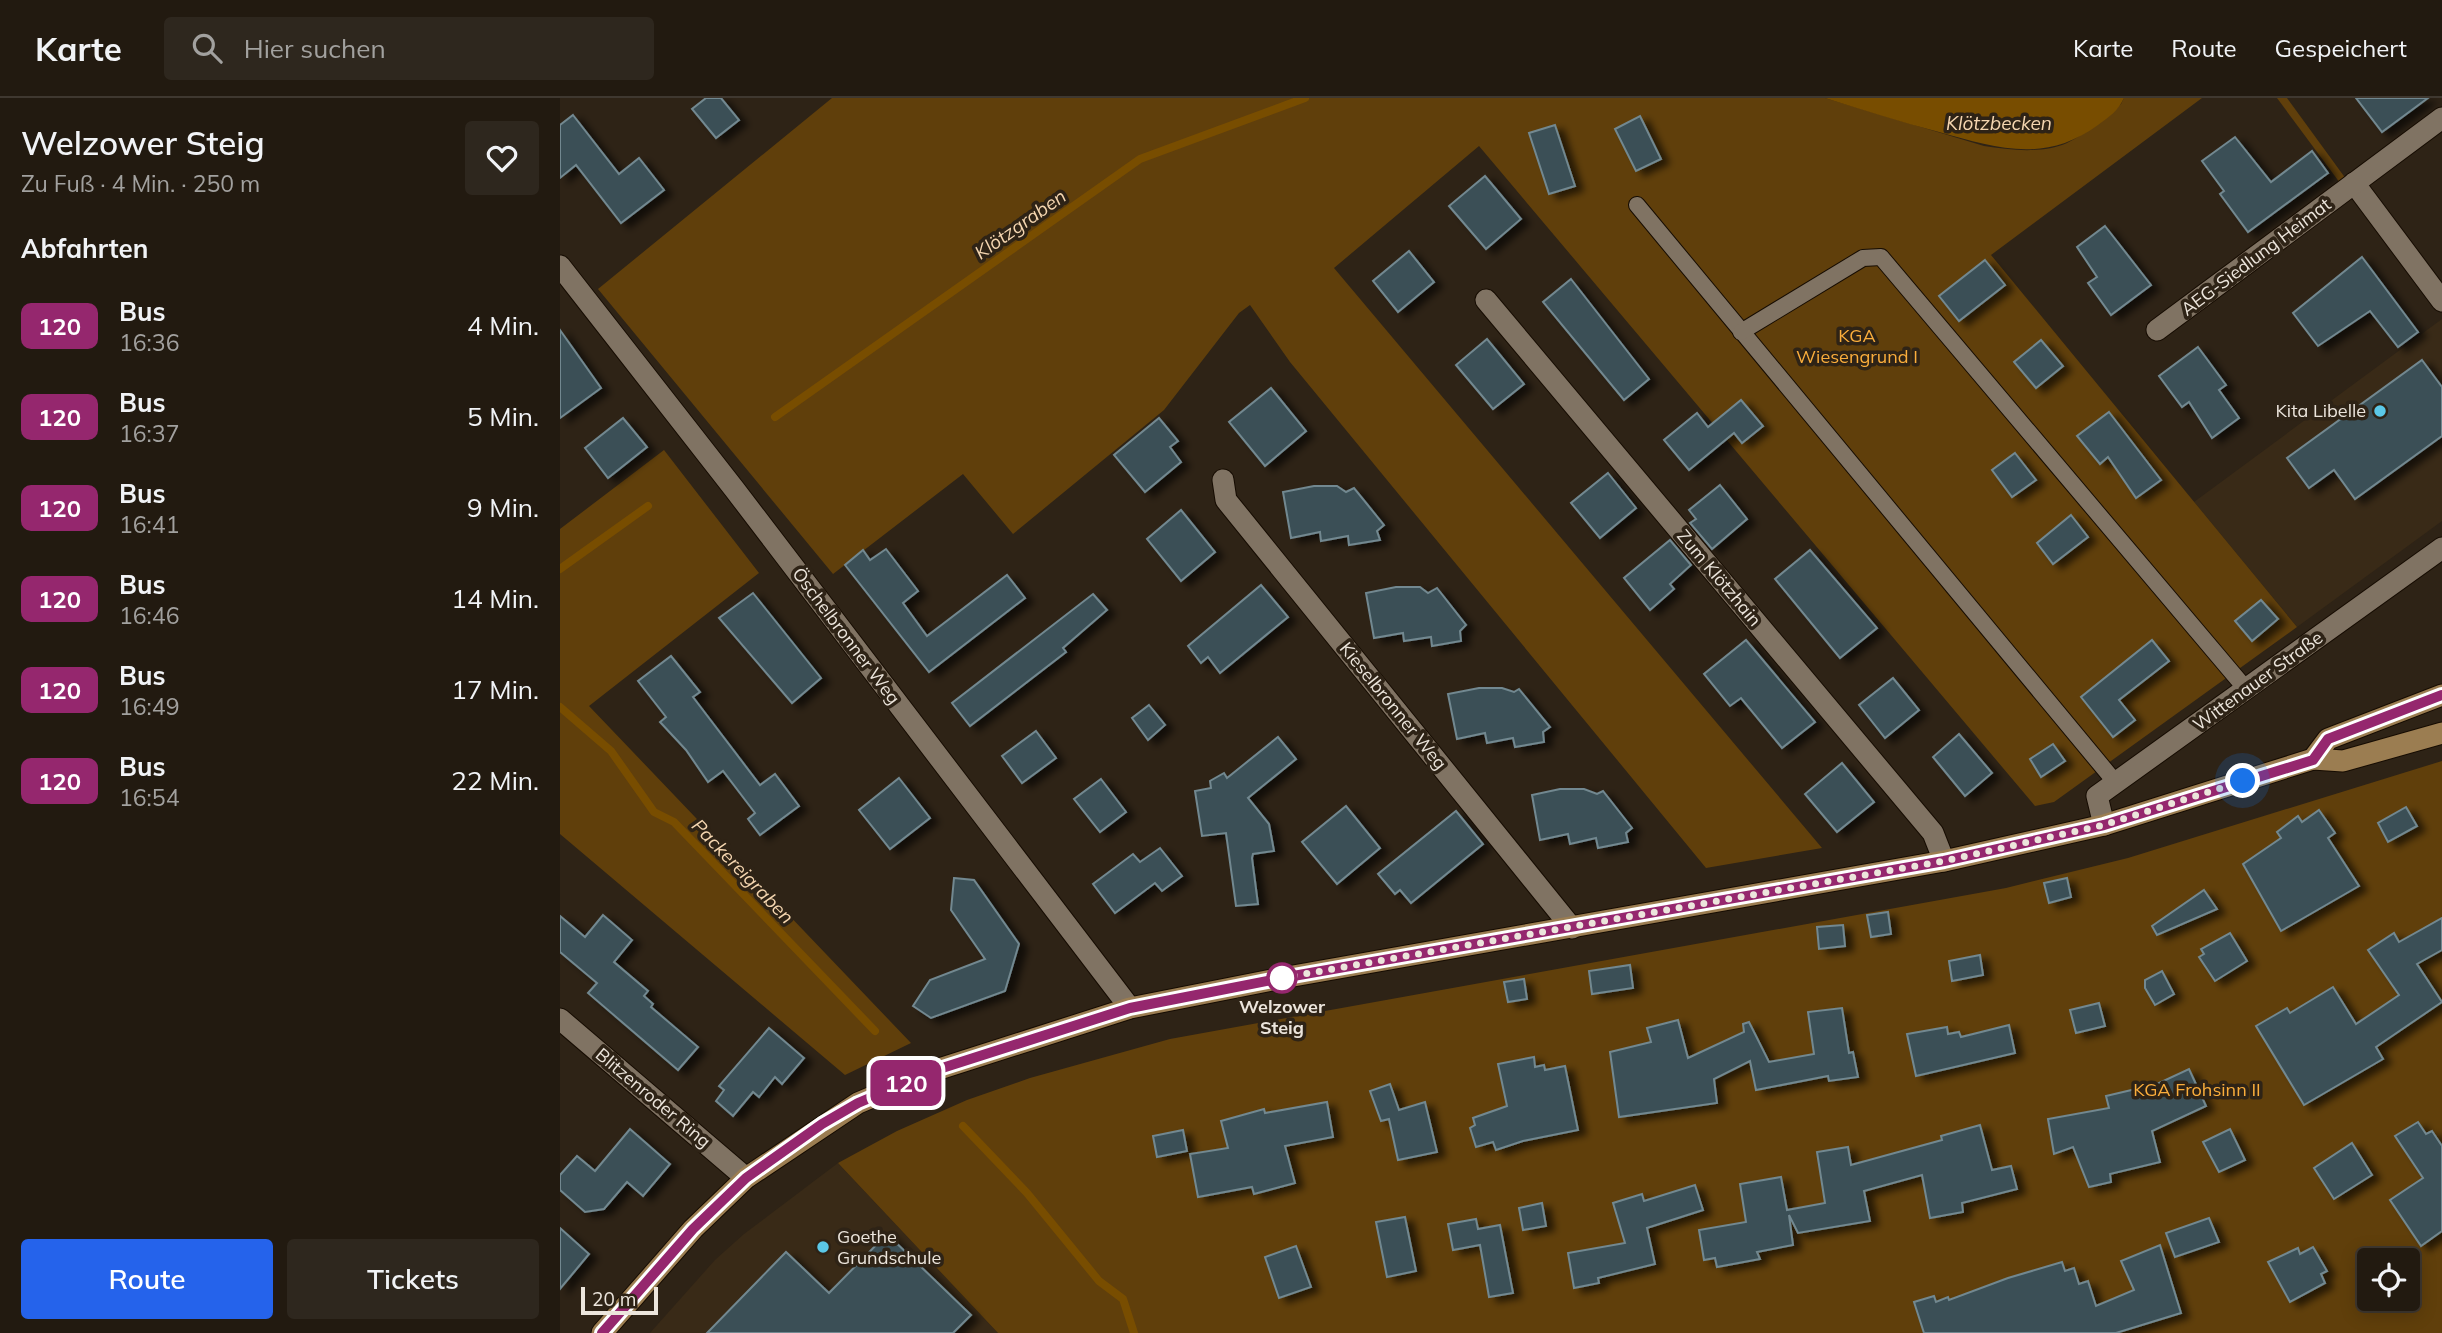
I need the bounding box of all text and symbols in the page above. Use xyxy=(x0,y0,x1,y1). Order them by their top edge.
search box xyxy=(164,17,654,80)
text: Karte xyxy=(35,28,122,69)
icon: search xyxy=(188,29,226,67)
text: Hier suchen xyxy=(244,32,386,65)
text: Karte xyxy=(2073,33,2133,63)
text: Route xyxy=(2171,33,2237,63)
text: Gespeichert xyxy=(2275,33,2407,63)
water label: Klötzbecken xyxy=(1946,111,2052,135)
button: heart xyxy=(465,121,539,195)
text: Welzower Steig xyxy=(21,122,265,163)
text: Zu Fuß · 4 Min. · 250 m xyxy=(21,169,260,198)
water label: Klötzgraben xyxy=(970,184,1070,264)
street label: AEG-Siedlung Heimat xyxy=(2176,193,2335,321)
text: Abfahrten xyxy=(21,232,148,265)
text: Bus xyxy=(119,295,165,328)
text: 4 Min. xyxy=(467,309,539,342)
text: 120 xyxy=(38,311,81,341)
park label: KGA Wiesengrund I xyxy=(1796,324,1918,368)
text: 16:36 xyxy=(119,328,179,357)
text: Bus xyxy=(119,386,165,419)
place label: Kita Libelle xyxy=(2275,399,2366,422)
text: 5 Min. xyxy=(467,400,539,433)
text: 120 xyxy=(38,402,81,432)
marker: Kita Libelle xyxy=(2372,403,2388,419)
text: 16:37 xyxy=(119,419,179,448)
text: Bus xyxy=(119,477,165,510)
text: 9 Min. xyxy=(467,491,539,524)
text: 120 xyxy=(38,493,81,523)
text: 16:41 xyxy=(119,510,179,539)
street label: Zum Klötzhain xyxy=(1672,525,1766,631)
street label: Öschelbronner Weg xyxy=(787,563,905,709)
text: Bus xyxy=(119,568,165,601)
text: 14 Min. xyxy=(451,582,539,615)
text: 120 xyxy=(38,584,81,614)
text: 16:46 xyxy=(119,601,179,630)
street label: Wittenauer Straße xyxy=(2188,626,2327,735)
street label: Kieselbronner Weg xyxy=(1335,637,1452,774)
text: Bus xyxy=(119,659,165,692)
text: 17 Min. xyxy=(451,673,539,706)
text: 120 xyxy=(38,675,81,705)
text: 16:49 xyxy=(119,692,179,721)
text: Bus xyxy=(119,750,165,783)
your location xyxy=(2225,763,2260,798)
text: 22 Min. xyxy=(451,764,539,797)
text: 120 xyxy=(38,766,81,796)
text: 16:54 xyxy=(119,783,179,812)
water label: Packereigraben xyxy=(687,813,799,929)
marker: Welzower Steig xyxy=(1267,963,1297,993)
place label: Welzower Steig xyxy=(1239,995,1326,1039)
street label: Blitzenroder Ring xyxy=(591,1043,716,1152)
line badge: 120 xyxy=(866,1060,946,1106)
text: 120 xyxy=(884,1068,928,1098)
park label: KGA Frohsinn II xyxy=(2133,1078,2261,1101)
place label: Goethe Grundschule xyxy=(837,1225,941,1269)
button: Route xyxy=(21,1239,273,1319)
button: Tickets xyxy=(287,1239,539,1319)
marker: Goethe Grundschule xyxy=(815,1239,831,1255)
map controls xyxy=(2357,1248,2420,1311)
button: locate xyxy=(2357,1248,2420,1311)
scale bar xyxy=(581,1284,658,1316)
text: 20 m xyxy=(592,1287,636,1311)

